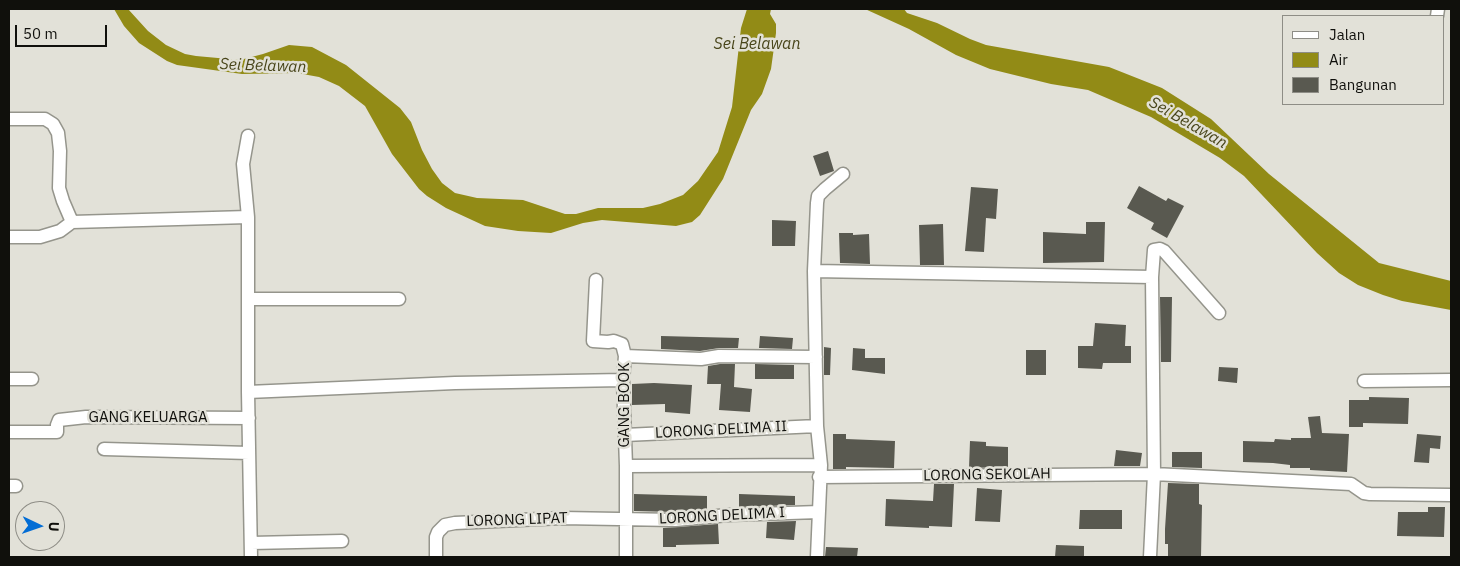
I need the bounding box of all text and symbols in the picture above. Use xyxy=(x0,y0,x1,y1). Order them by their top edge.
scale bar xyxy=(18,15,110,47)
legend xyxy=(1282,15,1445,105)
text: 50 m xyxy=(23,24,58,43)
text: Jalan xyxy=(1329,25,1365,44)
water label: Sei Belawan xyxy=(714,34,800,54)
text: Air xyxy=(1329,50,1348,69)
water label: Sei Belawan xyxy=(219,55,307,77)
text: Bangunan xyxy=(1329,75,1397,94)
water label: Sei Belawan xyxy=(1146,93,1230,153)
street label: GANG BOOK xyxy=(616,362,634,448)
street label: GANG KELUARGA xyxy=(88,409,208,427)
street label: LORONG DELIMA II xyxy=(655,418,787,442)
street label: LORONG SEKOLAH xyxy=(923,465,1051,485)
north arrow xyxy=(15,501,65,551)
street label: LORONG DELIMA I xyxy=(659,504,785,528)
street label: LORONG LIPAT xyxy=(466,509,568,531)
text: U xyxy=(45,521,63,532)

